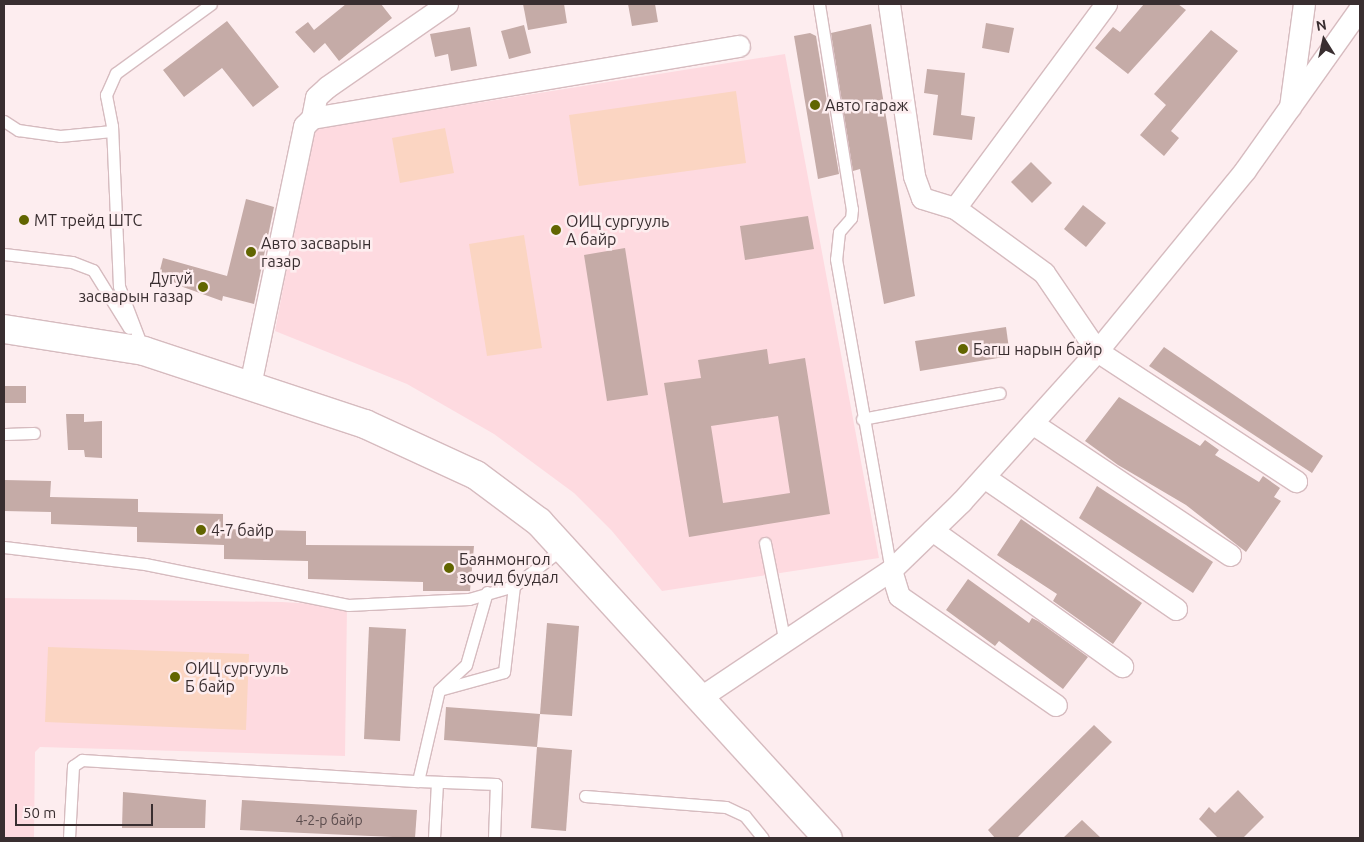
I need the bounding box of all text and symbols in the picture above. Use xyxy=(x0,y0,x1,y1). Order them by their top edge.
north arrow xyxy=(1299,15,1349,65)
text: N xyxy=(1315,16,1328,34)
place label: Авто гараж xyxy=(825,95,908,115)
marker: Авто гараж xyxy=(809,99,821,111)
place label: МТ трейд ШТС xyxy=(34,210,142,230)
place label: ОИЦ сургууль А байр xyxy=(566,211,669,249)
marker: МТ трейд ШТС xyxy=(18,214,30,226)
marker: ОИЦ сургууль А байр xyxy=(550,224,562,236)
place label: Авто засварын газар xyxy=(261,233,371,271)
marker: Авто засварын газар xyxy=(245,246,257,258)
place label: Дугуй засварын газар xyxy=(78,268,193,306)
marker: Дугуй засварын газар xyxy=(197,281,209,293)
place label: Багш нарын байр xyxy=(973,339,1102,359)
marker: Багш нарын байр xyxy=(957,343,969,355)
place label: 4-7 байр xyxy=(211,520,274,540)
marker: 4-7 байр xyxy=(195,524,207,536)
place label: Баянмонгол зочид буудал xyxy=(459,549,559,587)
marker: Баянмонгол зочид буудал xyxy=(443,562,455,574)
place label: ОИЦ сургууль Б байр xyxy=(185,658,288,696)
marker: ОИЦ сургууль Б байр xyxy=(169,671,181,683)
scale bar xyxy=(18,794,155,826)
text: 50 m xyxy=(23,804,56,821)
house number: 4-2-р байр xyxy=(295,812,363,828)

